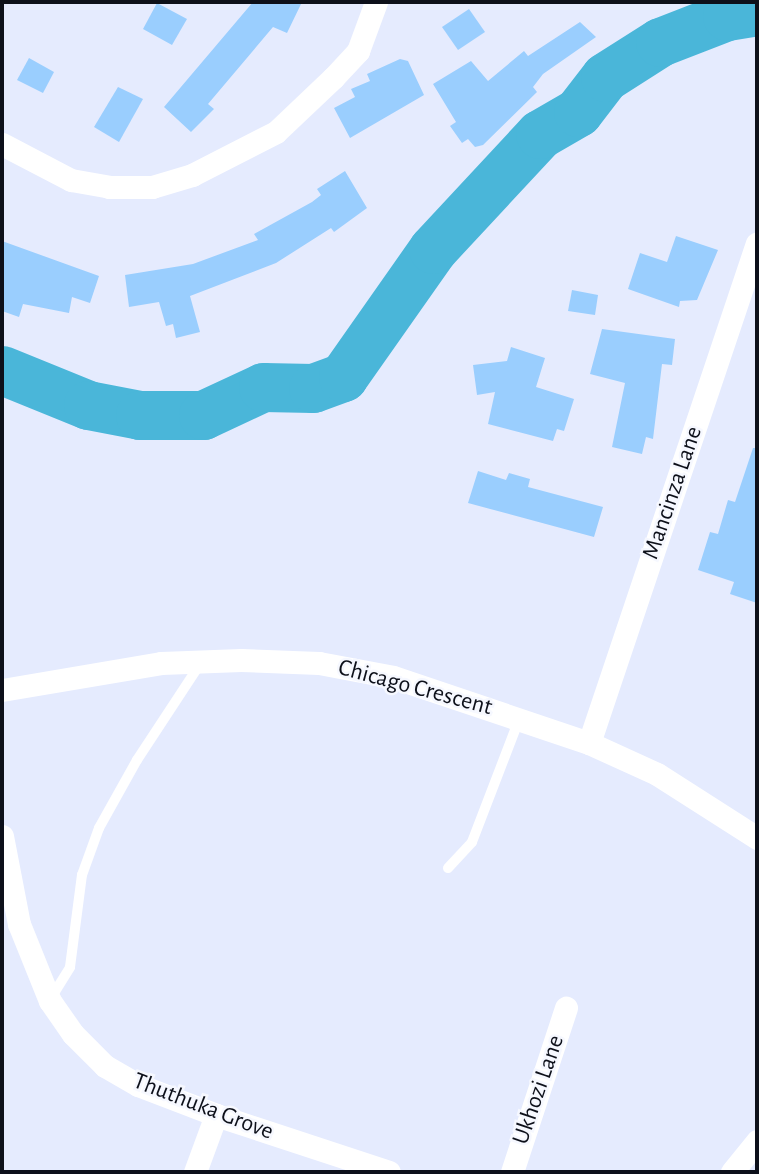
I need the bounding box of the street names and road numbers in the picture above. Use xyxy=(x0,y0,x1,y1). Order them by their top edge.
street label: Mancinza Lane xyxy=(637,423,709,563)
street label: Chicago Crescent xyxy=(335,654,495,722)
street label: Ukhozi Lane xyxy=(507,1031,571,1149)
street label: Thuthuka Grove xyxy=(129,1067,277,1147)

